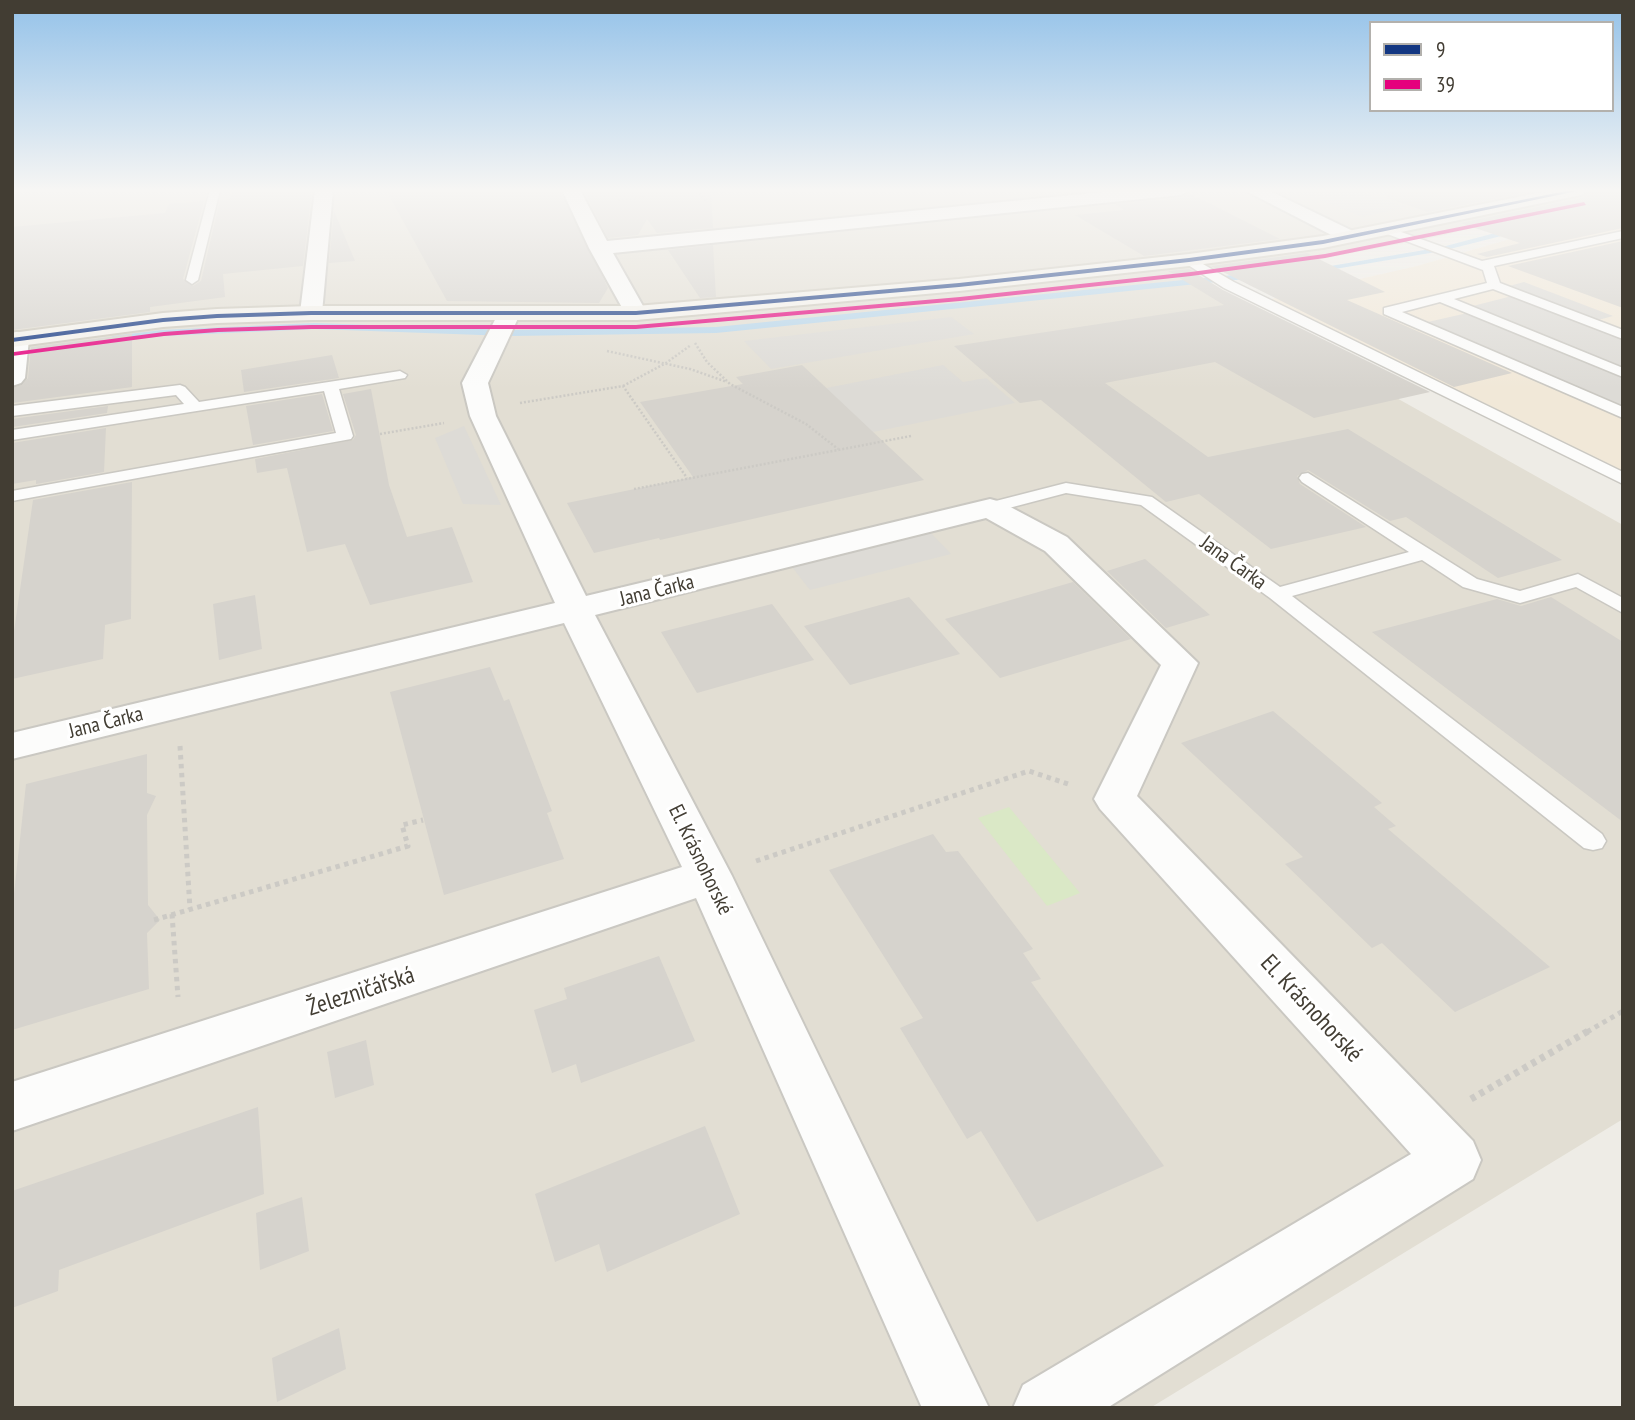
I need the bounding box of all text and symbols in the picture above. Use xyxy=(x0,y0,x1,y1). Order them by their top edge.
legend xyxy=(1369,21,1614,112)
text: 9 xyxy=(1436,36,1445,63)
text: 39 xyxy=(1436,71,1455,98)
street label: Jana Čarka xyxy=(1195,531,1271,595)
street label: Jana Čarka xyxy=(617,570,697,612)
street label: Jana Čarka xyxy=(66,702,146,744)
street label: El. Krásnohorské xyxy=(663,801,737,919)
street label: El. Krásnohorské xyxy=(1254,949,1368,1069)
street label: Železničářská xyxy=(304,961,418,1023)

